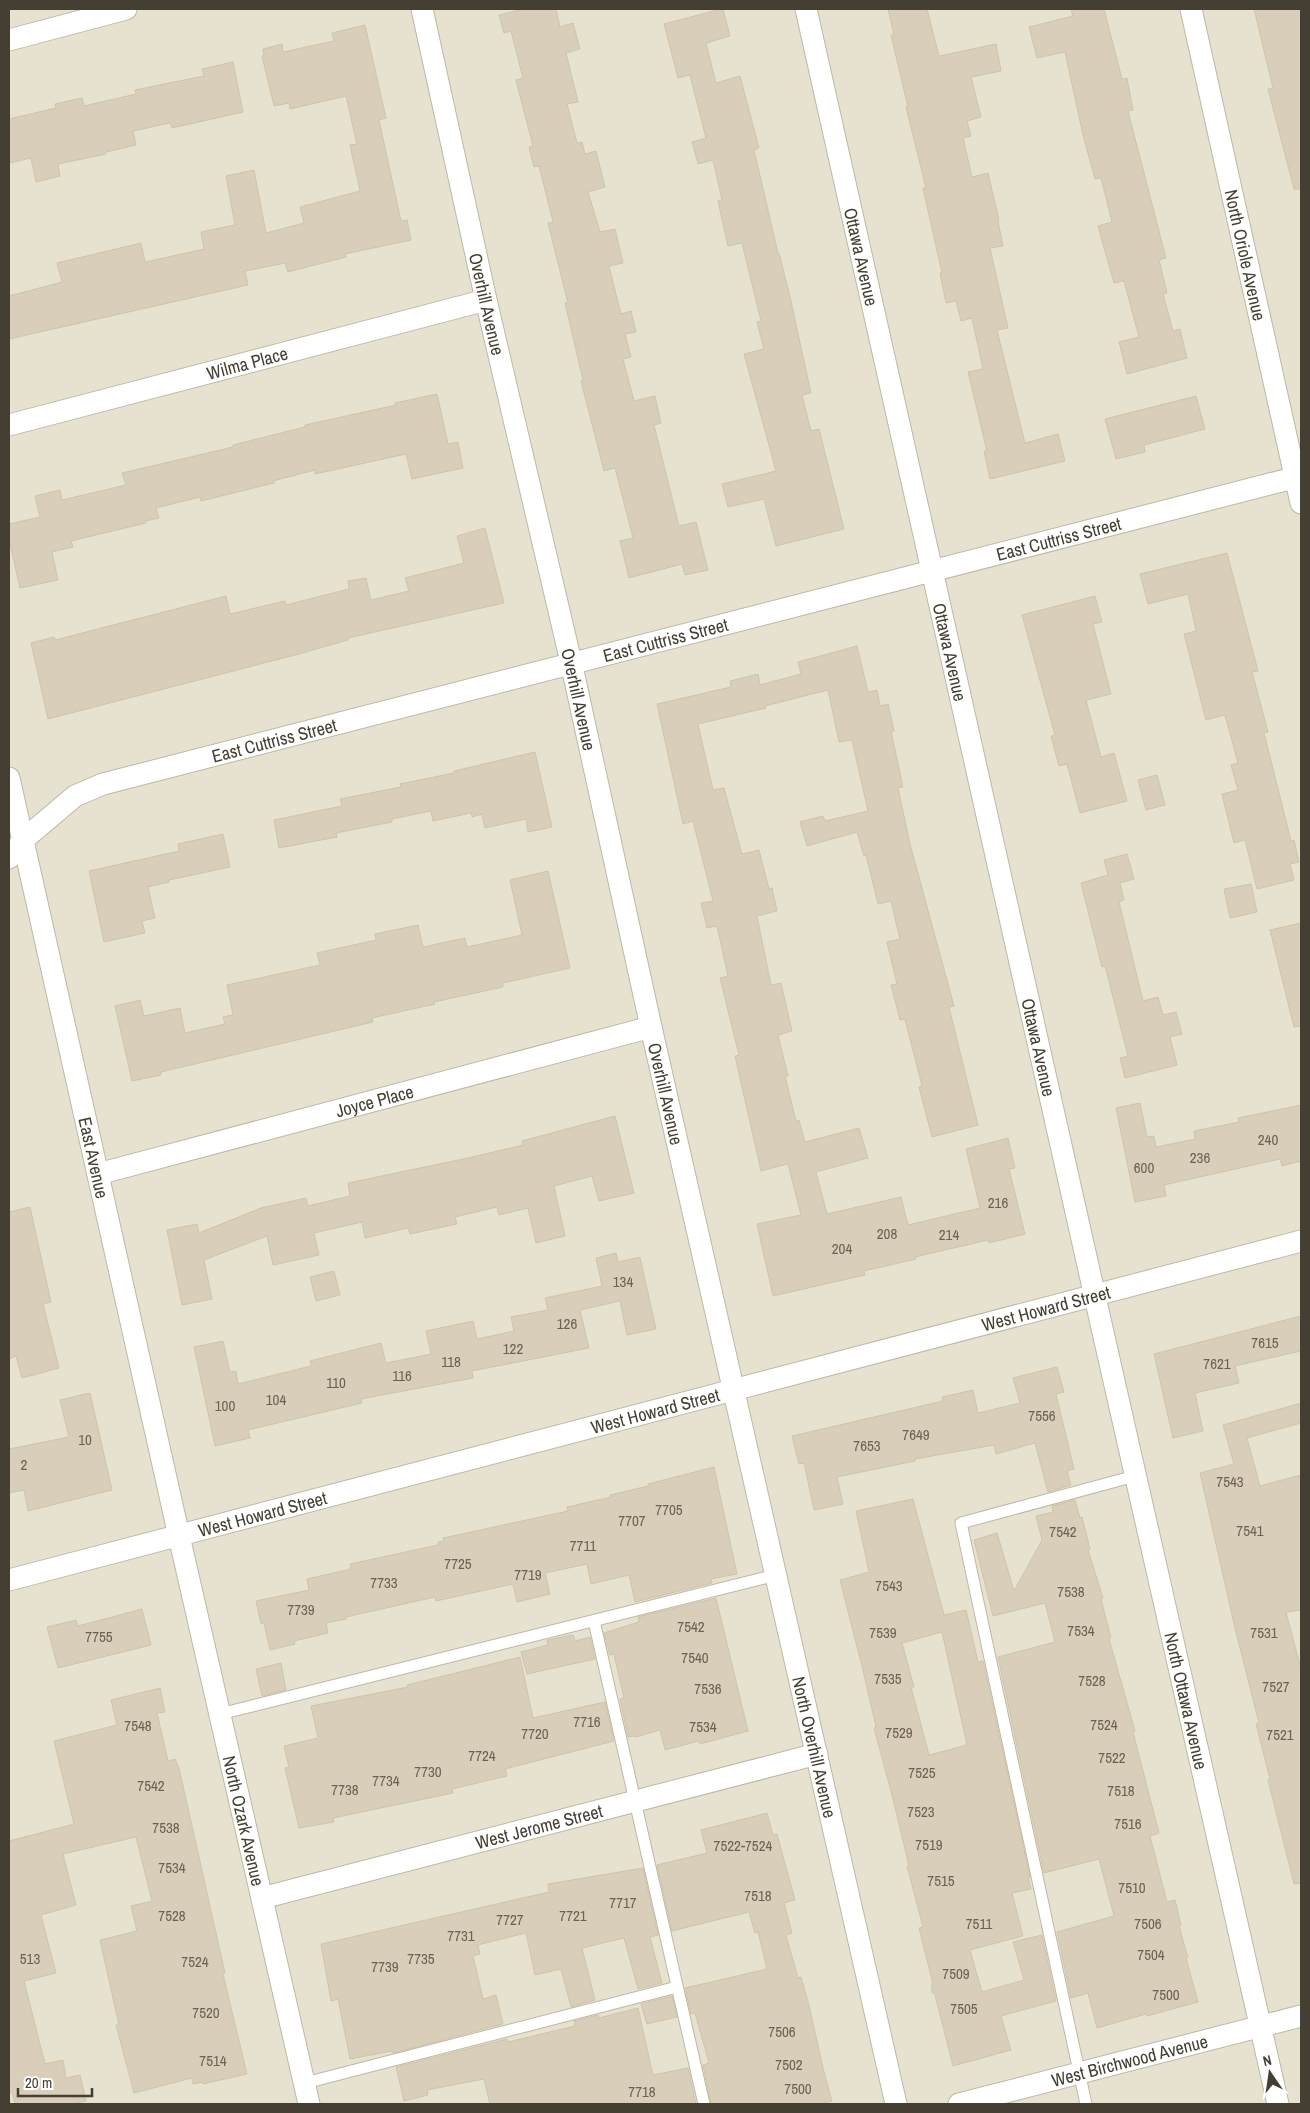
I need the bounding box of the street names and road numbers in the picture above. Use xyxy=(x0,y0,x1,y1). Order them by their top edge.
street label: North Oriole Avenue xyxy=(1219,187,1272,323)
street label: Ottawa Avenue xyxy=(838,205,885,308)
street label: Overhill Avenue xyxy=(463,250,511,357)
street label: Wilma Place xyxy=(204,340,290,385)
street label: East Cuttriss Street xyxy=(993,510,1124,566)
street label: Ottawa Avenue xyxy=(927,600,973,704)
street label: East Cuttriss Street xyxy=(600,611,730,667)
street label: Overhill Avenue xyxy=(556,646,603,753)
street label: East Cuttriss Street xyxy=(209,712,339,768)
street label: Ottawa Avenue xyxy=(1016,996,1062,1099)
street label: Overhill Avenue xyxy=(642,1040,690,1147)
street label: Joyce Place xyxy=(333,1078,416,1123)
street label: East Avenue xyxy=(73,1114,115,1201)
street label: West Howard Street xyxy=(979,1279,1113,1337)
street label: West Howard Street xyxy=(588,1382,722,1439)
street label: West Howard Street xyxy=(195,1485,329,1542)
street label: North Ottawa Avenue xyxy=(1159,1630,1214,1772)
street label: North Overhill Avenue xyxy=(787,1674,843,1820)
street label: North Ozark Avenue xyxy=(217,1753,271,1888)
street label: West Jerome Street xyxy=(473,1798,605,1855)
street label: West Birchwood Avenue xyxy=(1049,2028,1210,2092)

